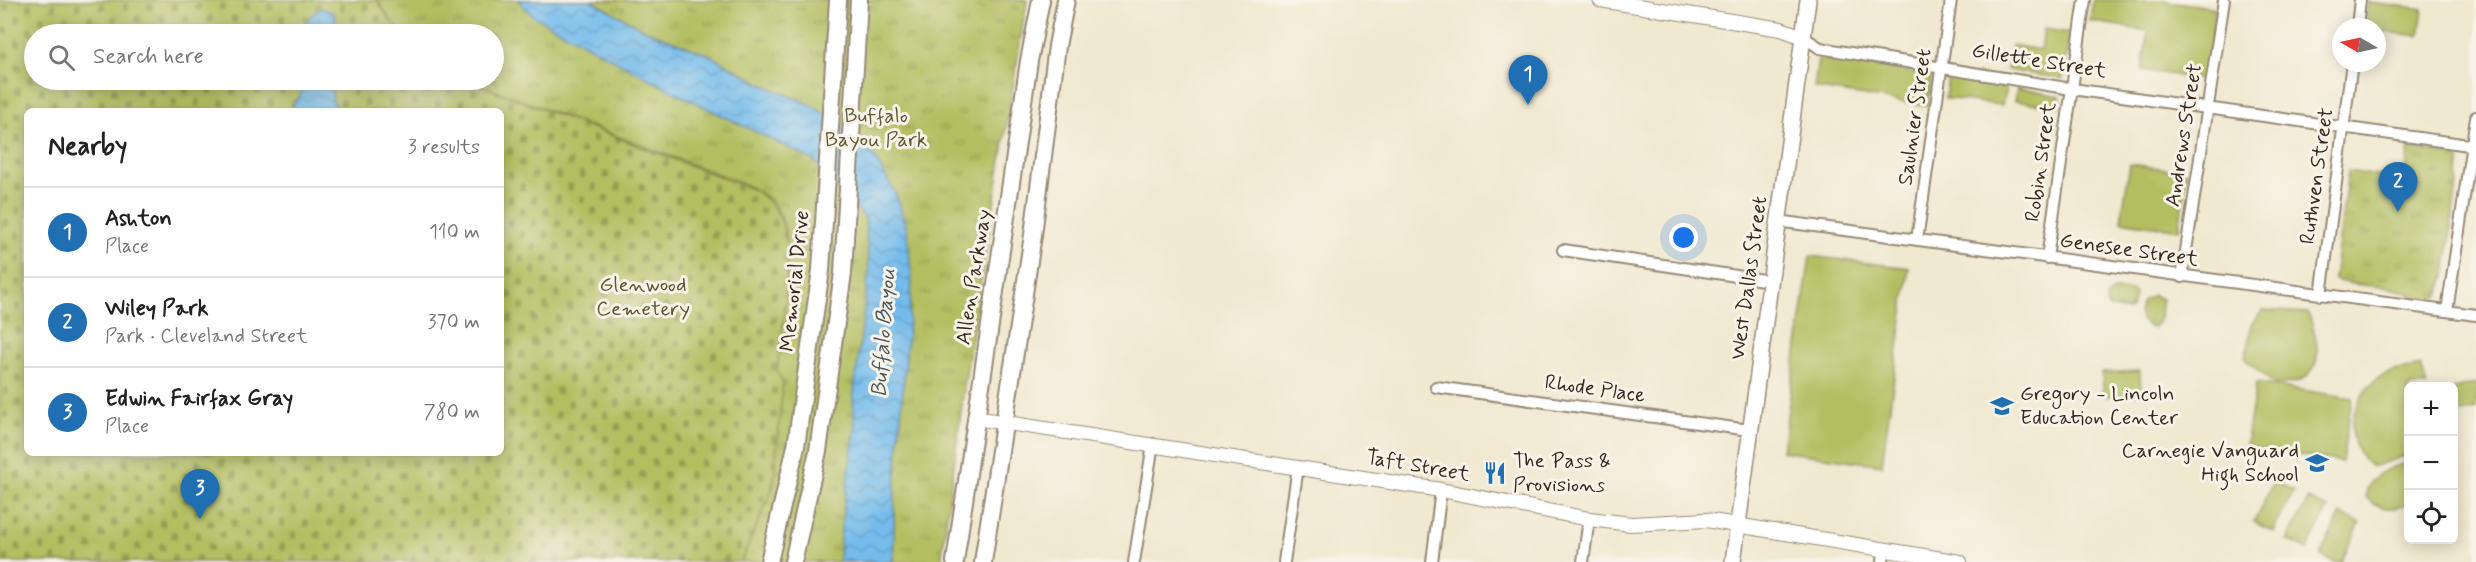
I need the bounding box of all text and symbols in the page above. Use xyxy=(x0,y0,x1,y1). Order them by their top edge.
north arrow xyxy=(2332,18,2386,72)
search box xyxy=(24,24,504,90)
street label: Gillette Street xyxy=(1970,37,2109,86)
icon: search xyxy=(45,41,78,74)
text: Search here xyxy=(93,43,204,71)
street label: Saulnier Street xyxy=(1892,47,1938,187)
pin: 1 xyxy=(1508,56,1547,105)
street label: Andrews Street xyxy=(2159,61,2209,209)
street label: Robin Street xyxy=(2019,100,2063,224)
park label: Buffalo Bayou Park xyxy=(825,102,927,154)
street label: Ruthven Street xyxy=(2294,106,2340,246)
text: Nearby xyxy=(48,130,127,164)
text: 3 results xyxy=(408,134,480,161)
pin: 2 xyxy=(2378,162,2418,212)
street label: West Dallas Street xyxy=(1724,194,1774,362)
text: Ashton xyxy=(105,205,172,233)
street label: Allen Parkway xyxy=(949,207,999,347)
street label: Memorial Drive xyxy=(774,209,816,353)
text: 1 xyxy=(63,219,72,246)
text: 110 m xyxy=(429,219,480,246)
your location xyxy=(1669,223,1698,252)
street label: Genesee Street xyxy=(2058,226,2201,274)
text: Place xyxy=(105,233,149,260)
water label: Buffalo Bayou xyxy=(866,268,902,398)
park label: Glenwood Cemetery xyxy=(596,271,690,323)
text: Wiley Park xyxy=(105,295,208,323)
text: 2 xyxy=(63,309,72,336)
text: 370 m xyxy=(428,309,480,336)
text: Park · Cleveland Street xyxy=(105,323,308,350)
street label: Rhode Place xyxy=(1543,368,1647,410)
place label: Gregory - Lincoln Education Center xyxy=(2020,380,2178,432)
map controls xyxy=(2404,382,2458,544)
button: + xyxy=(2404,382,2458,436)
text: Edwin Fairfax Gray xyxy=(105,385,293,413)
school or university icon: Gregory - Lincoln Education Center xyxy=(1989,393,2015,419)
text: 3 xyxy=(63,399,72,426)
text: 780 m xyxy=(424,399,480,426)
text: Place xyxy=(105,413,149,440)
button: − xyxy=(2404,436,2458,490)
place label: Carnegie Vanguard High School xyxy=(2122,437,2299,491)
street label: Taft Street xyxy=(1364,443,1473,489)
place label: The Pass & Provisions xyxy=(1513,447,1611,499)
school or university icon: Carnegie Vanguard High School xyxy=(2304,450,2330,476)
restaurant icon: The Pass & Provisions xyxy=(1482,460,1508,486)
pin: 3 xyxy=(180,470,220,519)
button: locate xyxy=(2404,490,2458,544)

